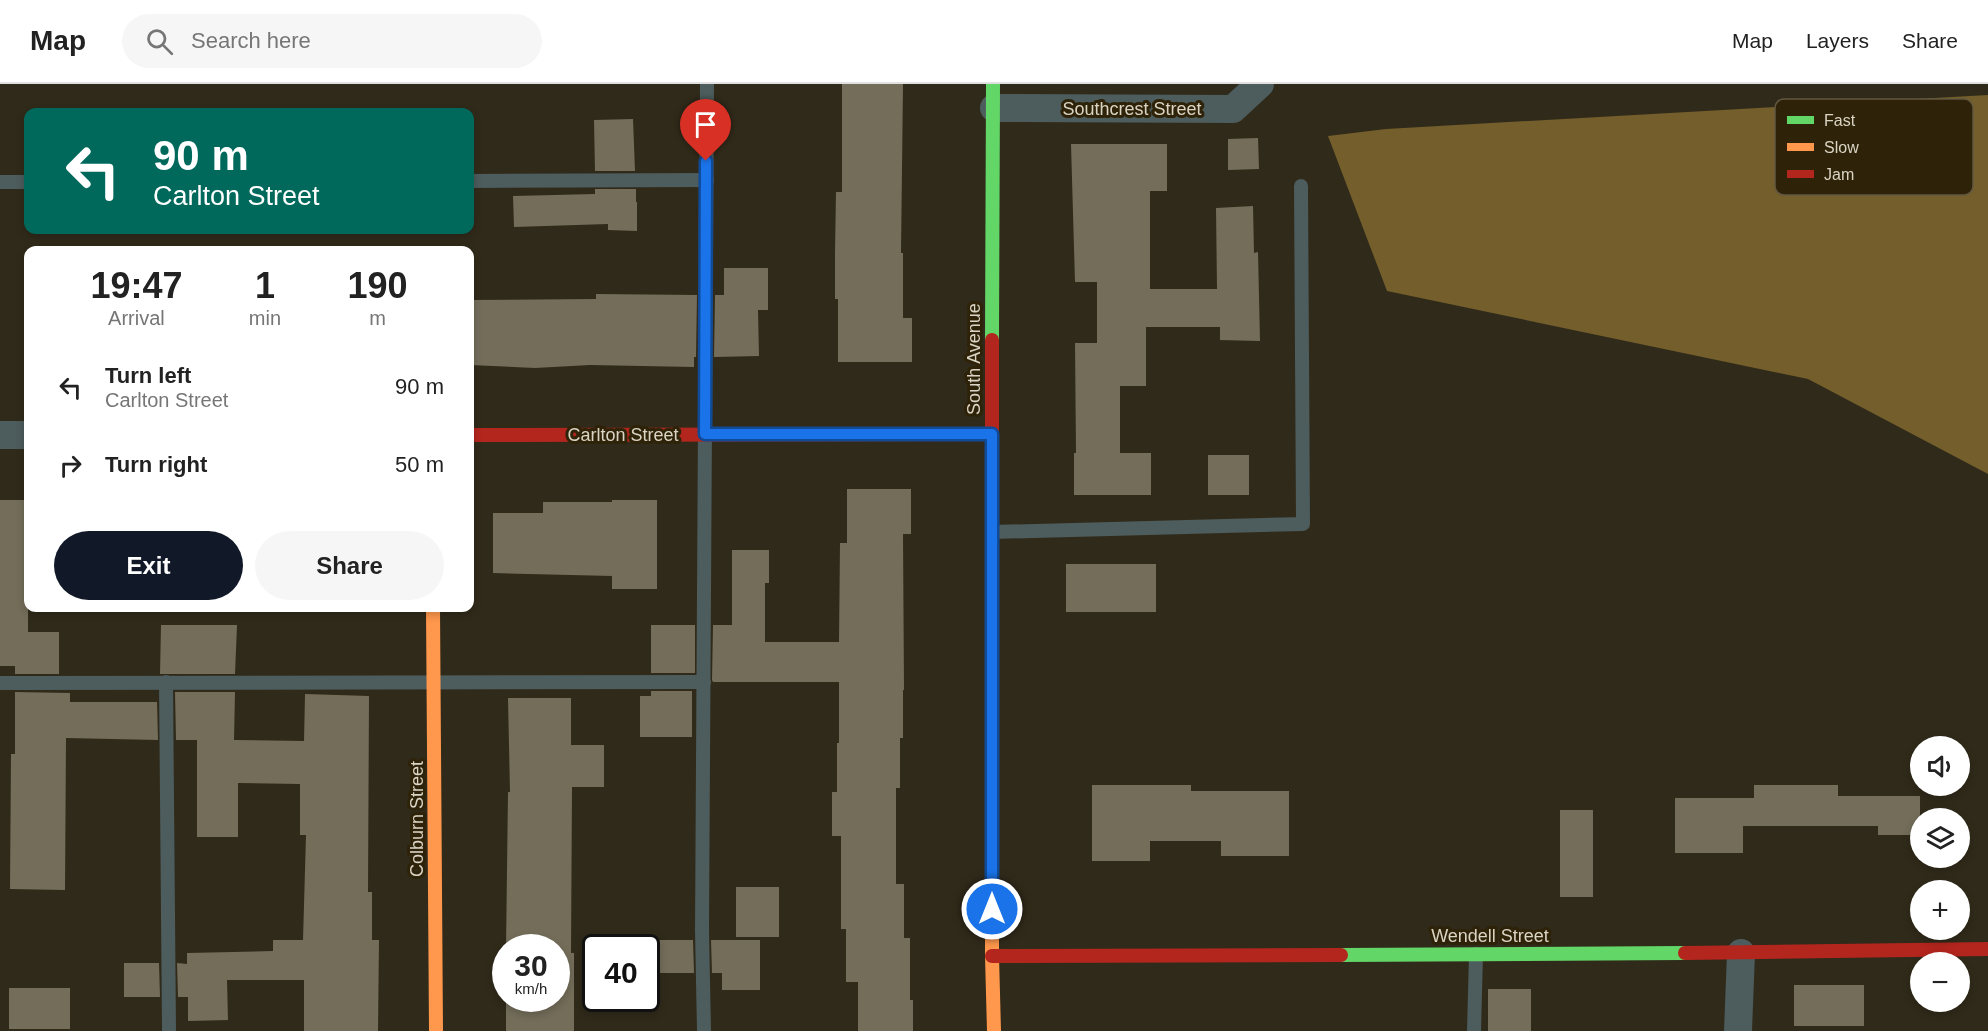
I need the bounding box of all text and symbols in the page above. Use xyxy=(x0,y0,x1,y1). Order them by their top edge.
search box xyxy=(122,14,542,68)
text: Map xyxy=(30,25,86,56)
icon: search xyxy=(143,25,176,58)
text: Search here xyxy=(191,28,311,53)
text: Map xyxy=(1732,29,1773,52)
text: Layers xyxy=(1806,29,1869,52)
text: Share xyxy=(1902,29,1958,52)
pin xyxy=(680,99,731,161)
street label: Southcrest Street xyxy=(1062,99,1202,119)
legend xyxy=(1775,99,1973,195)
icon: arrive xyxy=(689,108,722,141)
text: Fast xyxy=(1824,112,1856,129)
icon: left xyxy=(54,132,132,210)
text: 90 m xyxy=(153,132,249,179)
text: Slow xyxy=(1824,139,1859,156)
text: Jam xyxy=(1824,166,1854,183)
text: Carlton Street xyxy=(153,181,320,211)
text: 19:47 xyxy=(90,265,182,306)
text: 1 xyxy=(255,265,275,306)
text: 190 xyxy=(347,265,408,306)
street label: South Avenue xyxy=(964,303,984,415)
text: Arrival xyxy=(108,307,165,329)
text: min xyxy=(249,307,281,329)
text: m xyxy=(369,307,386,329)
text: Turn left xyxy=(105,363,191,388)
icon: left xyxy=(54,371,87,404)
text: 90 m xyxy=(395,374,444,399)
text: Carlton Street xyxy=(105,389,228,411)
street label: Carlton Street xyxy=(567,425,679,445)
icon: right xyxy=(54,449,87,482)
text: Turn right xyxy=(105,452,207,477)
text: 50 m xyxy=(395,452,444,477)
button: Exit xyxy=(54,531,243,600)
button: Share xyxy=(255,531,444,600)
map controls xyxy=(1910,736,1970,1012)
button: sound xyxy=(1910,736,1970,796)
street label: Colburn Street xyxy=(407,761,427,877)
button: layers xyxy=(1910,808,1970,868)
position arrow xyxy=(960,877,1024,941)
button: + xyxy=(1910,880,1970,940)
street label: Wendell Street xyxy=(1431,926,1549,946)
speed limit sign: 40 xyxy=(582,934,660,1012)
text: 30 xyxy=(514,949,548,982)
button: − xyxy=(1910,952,1970,1012)
text: km/h xyxy=(515,980,547,997)

